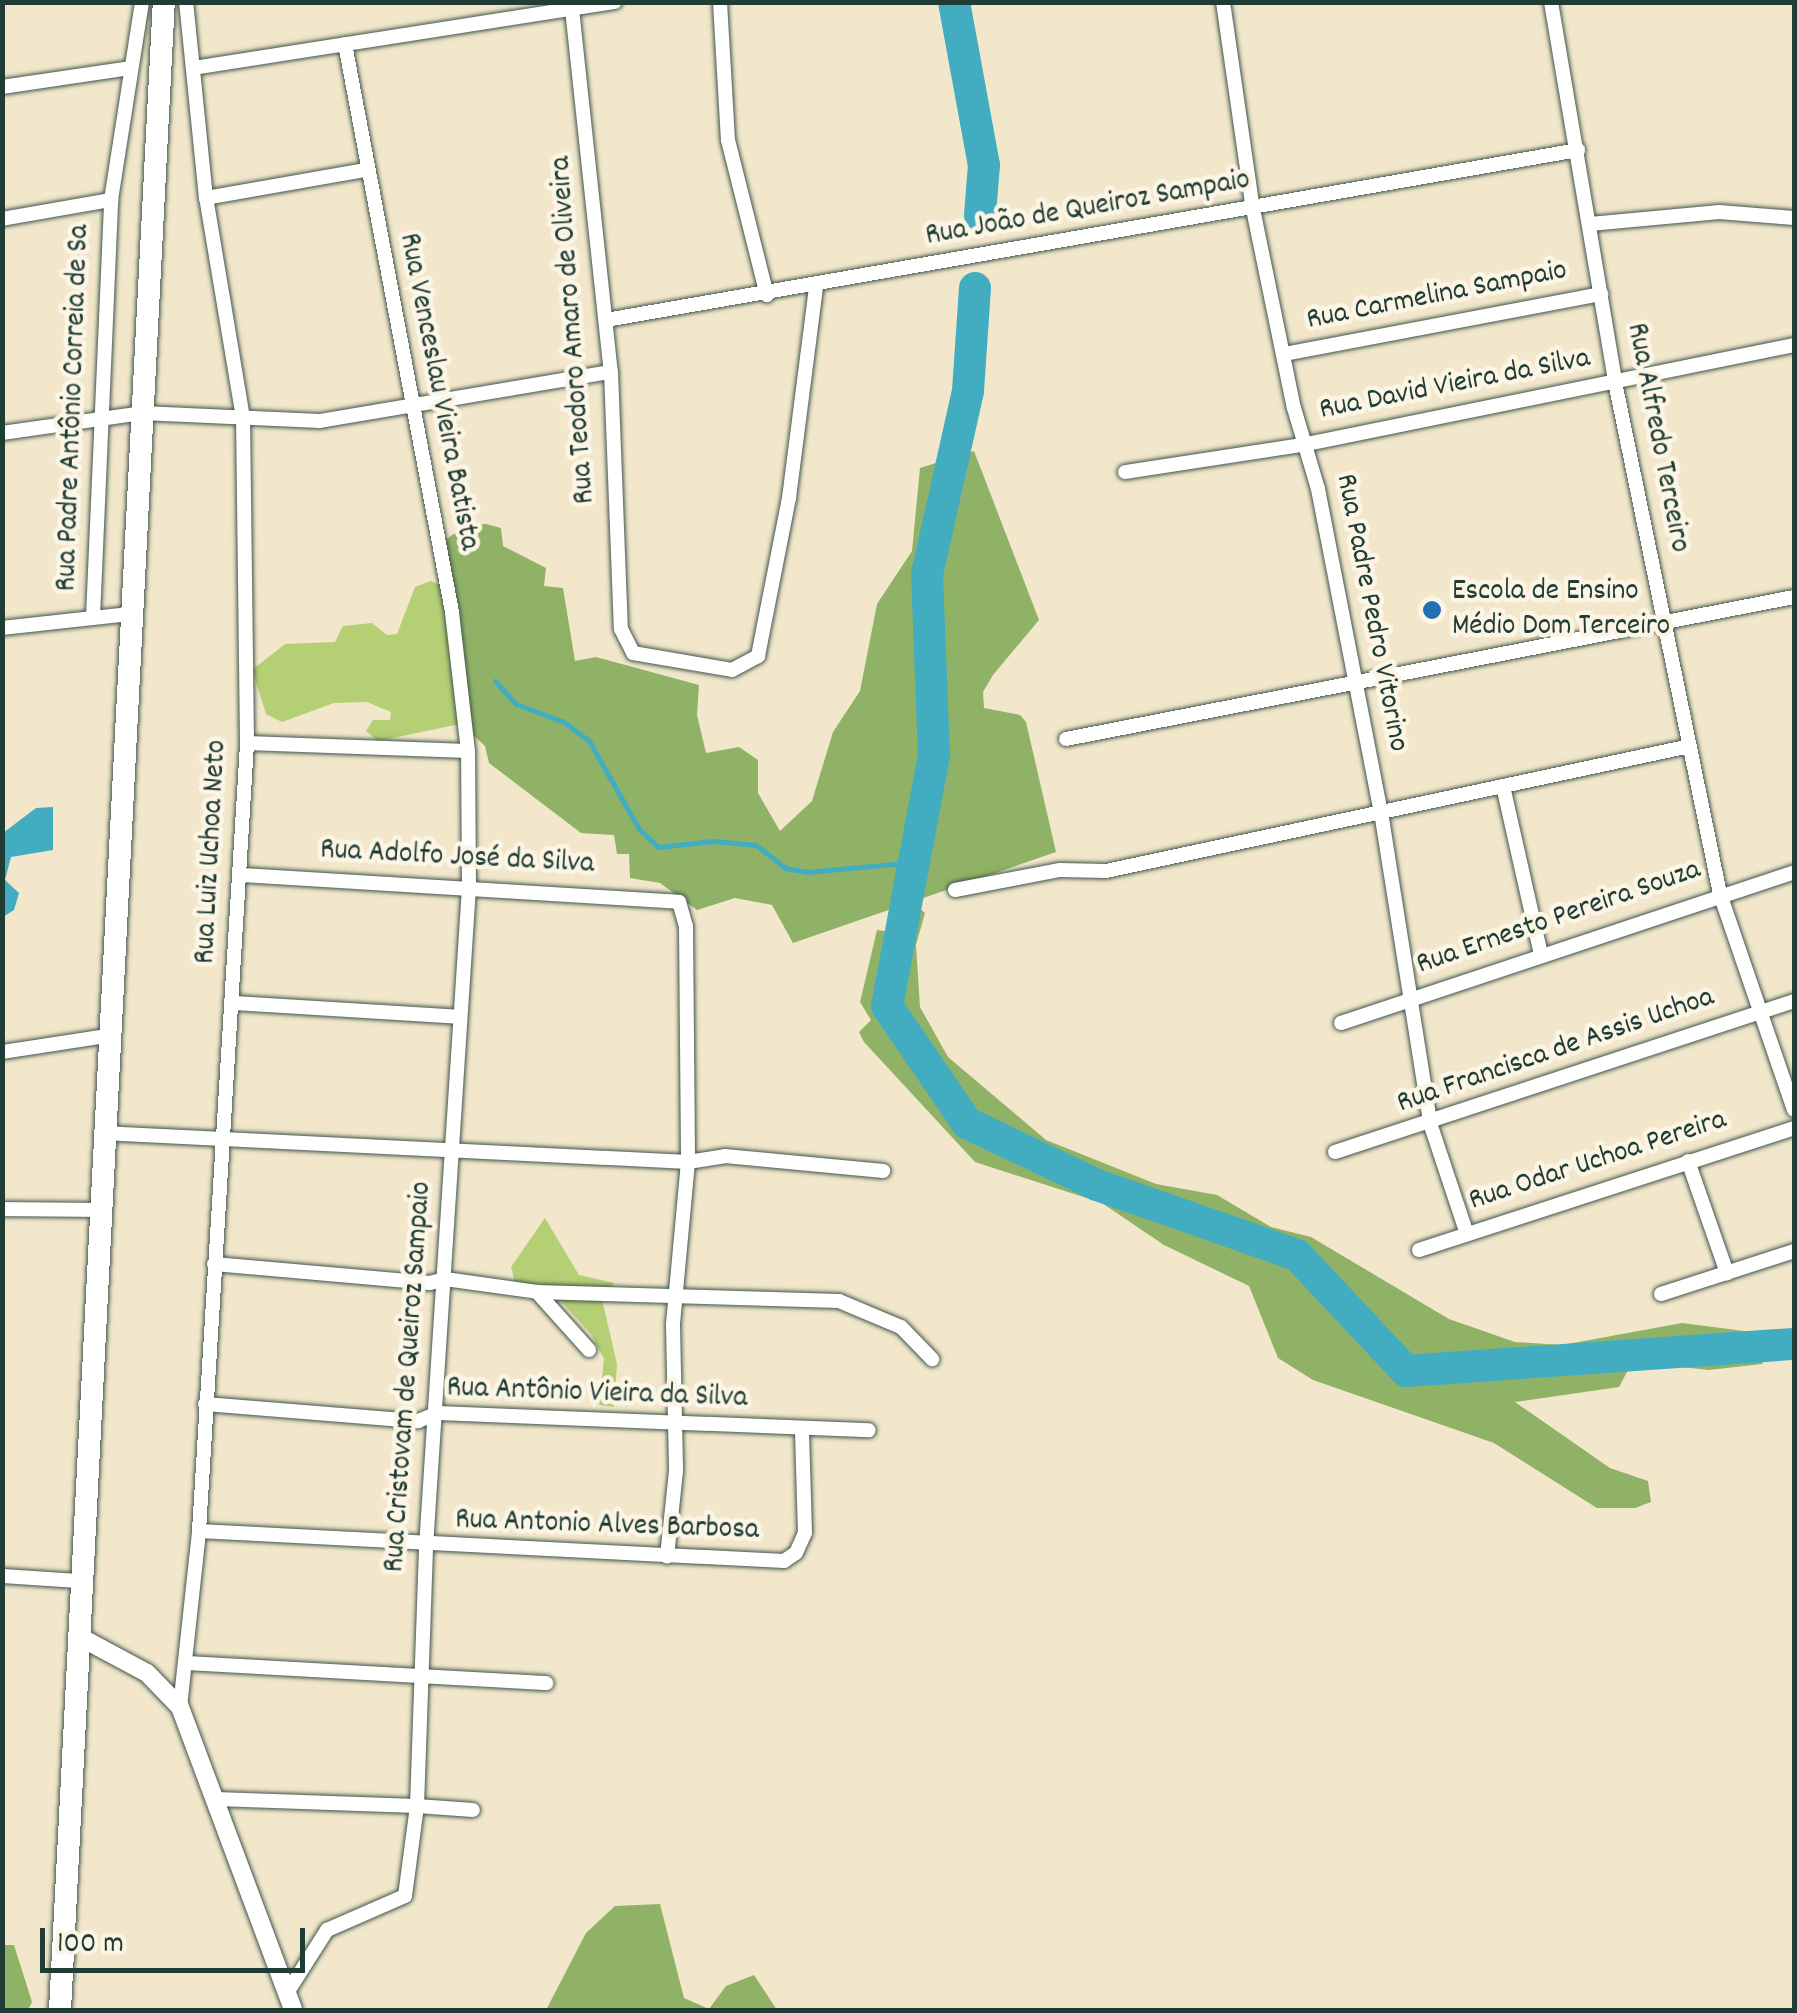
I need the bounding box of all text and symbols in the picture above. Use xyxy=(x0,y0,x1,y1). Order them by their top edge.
street label: Rua Teodoro Amaro de Oliveira xyxy=(545,155,605,505)
street label: Rua João de Queiroz Sampaio xyxy=(923,164,1253,256)
street label: Rua Padre Antônio Correia de Sa xyxy=(51,224,99,592)
street label: Rua Venceslau Vieira Batista xyxy=(389,230,485,554)
street label: Rua Carmelina Sampaio xyxy=(1304,254,1570,340)
street label: Rua Alfredo Terceiro xyxy=(1616,320,1696,556)
street label: Rua David Vieira da Silva xyxy=(1317,342,1593,430)
street label: Rua Padre Pedro Vitorino xyxy=(1325,471,1415,755)
place label: Escola de Ensino Médio Dom Terceiro xyxy=(1452,575,1670,646)
marker: Escola de Ensino Médio Dom Terceiro xyxy=(1421,599,1443,621)
street label: Rua Luiz Uchoa Neto xyxy=(189,739,237,965)
street label: Rua Adolfo José da Silva xyxy=(319,834,595,884)
street label: Rua Ernesto Pereira Souza xyxy=(1412,853,1706,985)
street label: Rua Francisca de Assis Uchoa xyxy=(1393,981,1719,1123)
street label: Rua Odar Uchoa Pereira xyxy=(1465,1103,1731,1221)
street label: Rua Cristovam de Queiroz Sampaio xyxy=(378,1180,442,1574)
street label: Rua Antônio Vieira da Silva xyxy=(446,1372,748,1418)
street label: Rua Antonio Alves Barbosa xyxy=(455,1504,759,1550)
scale bar xyxy=(45,1908,310,1970)
text: 100 m xyxy=(57,1924,124,1967)

